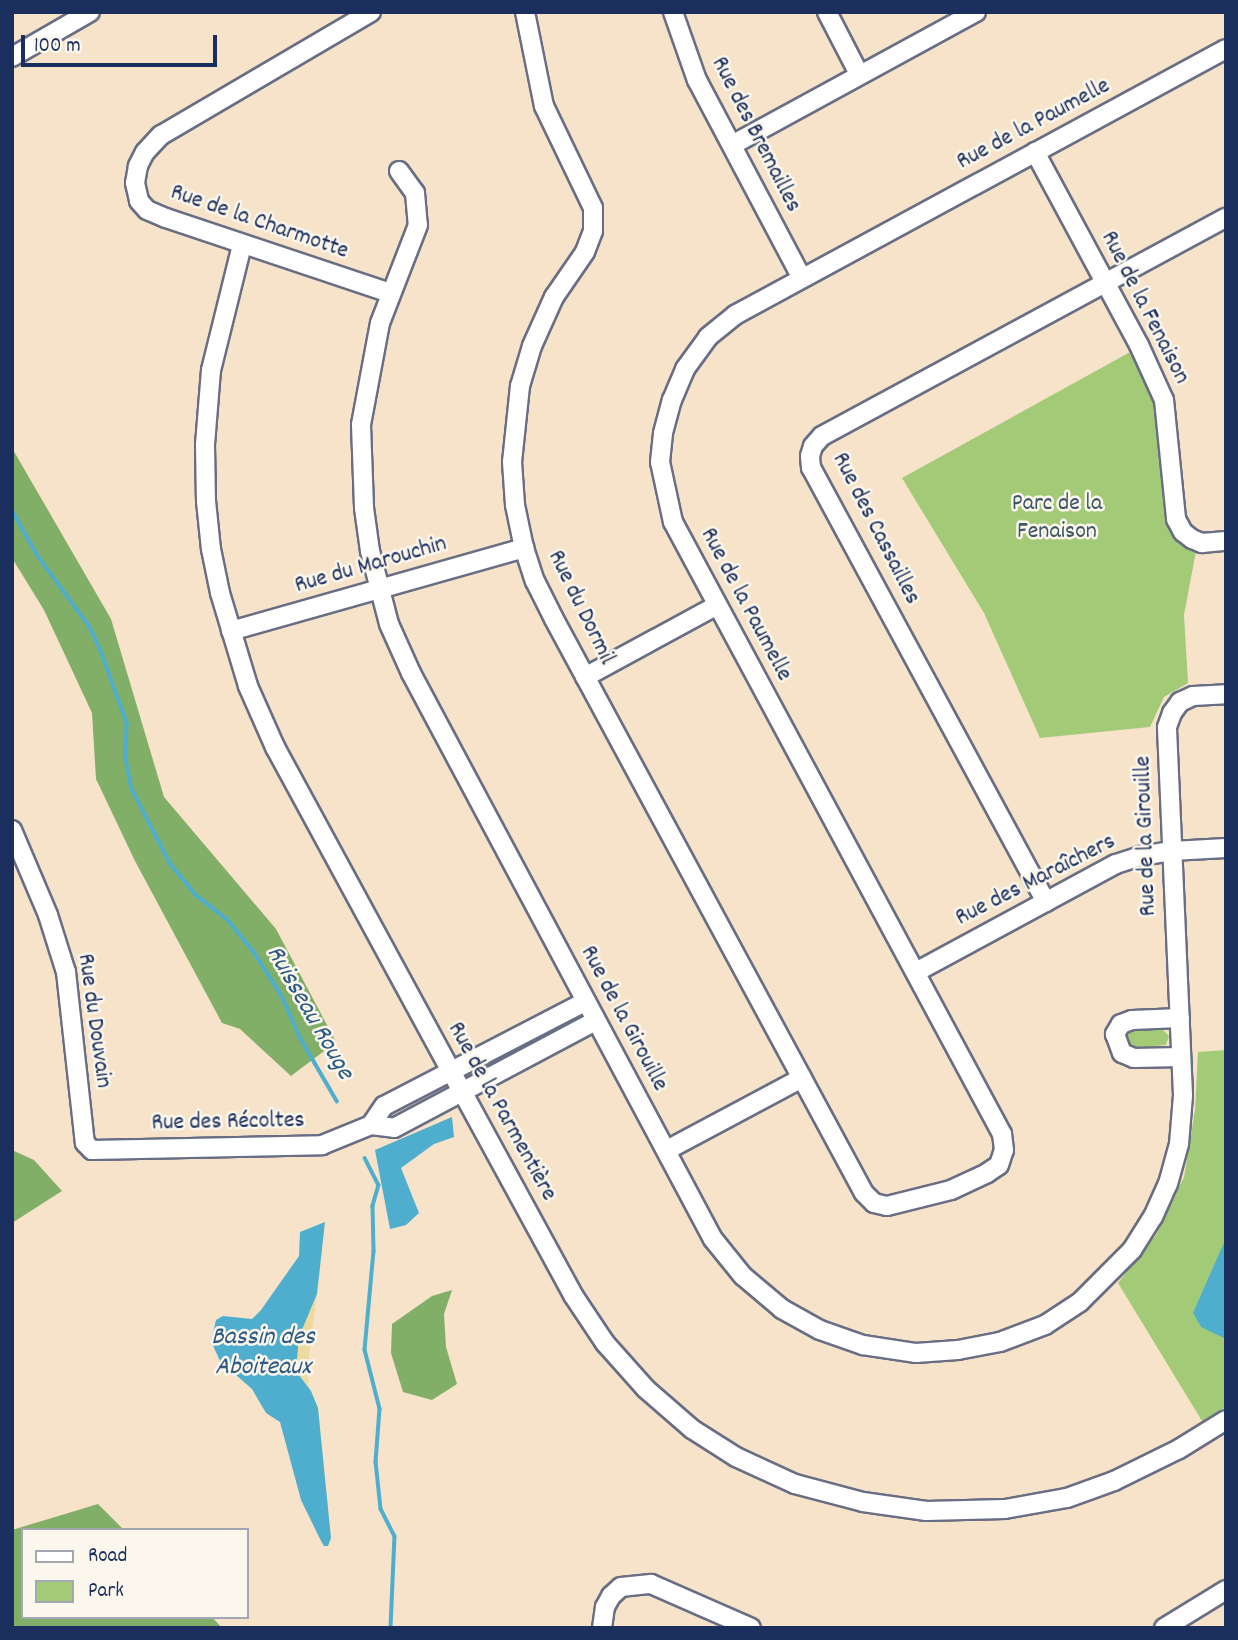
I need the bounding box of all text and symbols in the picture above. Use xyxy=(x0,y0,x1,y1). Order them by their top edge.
scale bar xyxy=(24,21,220,65)
text: 100 m xyxy=(34,32,81,62)
street label: Rue des Bremailles xyxy=(703,52,807,218)
street label: Rue de la Paumelle xyxy=(952,73,1116,177)
street label: Rue de la Charmotte xyxy=(166,179,352,267)
street label: Rue de la Fenaison xyxy=(1093,227,1195,389)
street label: Rue des Cassailles xyxy=(824,448,926,610)
park label: Parc de la Fenaison xyxy=(1012,491,1102,547)
street label: Rue de la Paumelle xyxy=(693,523,797,687)
street label: Rue du Marouchin xyxy=(292,531,450,601)
street label: Rue du Dormil xyxy=(540,546,620,670)
street label: Rue de la Girouille xyxy=(1130,755,1164,917)
street label: Rue des Maraîchers xyxy=(951,828,1121,934)
water label: Ruisseau Rouge xyxy=(258,940,360,1086)
street label: Rue de la Girouille xyxy=(573,941,673,1097)
street label: Rue du Douvain xyxy=(69,952,117,1090)
street label: Rue de la Parmentière xyxy=(440,1018,562,1206)
street label: Rue des Récoltes xyxy=(151,1107,305,1139)
water label: Bassin des Aboiteaux xyxy=(211,1322,315,1384)
legend xyxy=(21,1528,248,1619)
text: Road xyxy=(88,1542,127,1572)
text: Park xyxy=(88,1577,124,1607)

